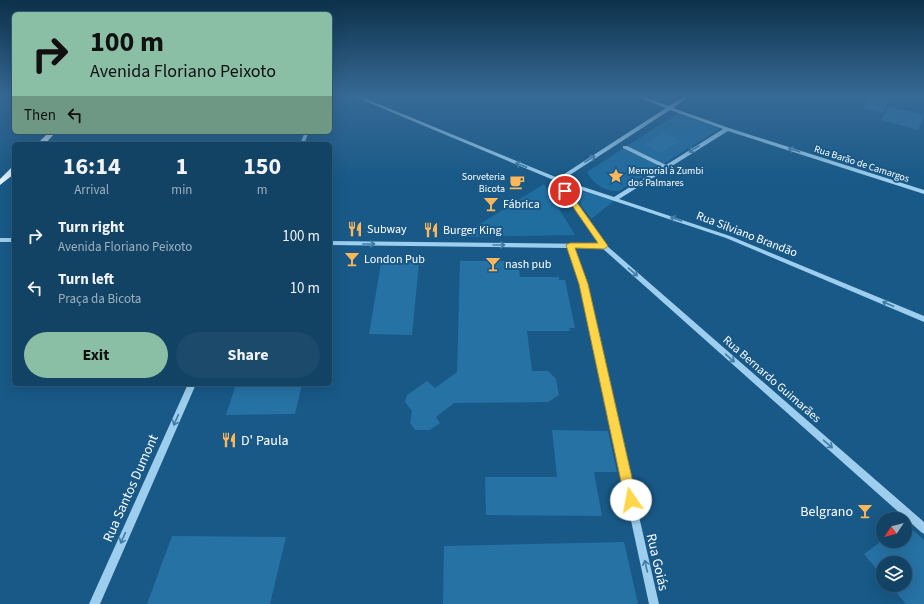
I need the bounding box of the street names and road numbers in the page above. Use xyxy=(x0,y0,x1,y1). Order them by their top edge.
street label: Rua Barão de Camargos xyxy=(812,142,911,186)
street label: Rua Silviano Brandão xyxy=(694,207,800,262)
street label: Rua Bernardo Guimarães xyxy=(719,332,824,427)
street label: Rua Santos Dumont xyxy=(98,431,164,546)
street label: Rua Goiás xyxy=(641,532,673,593)

